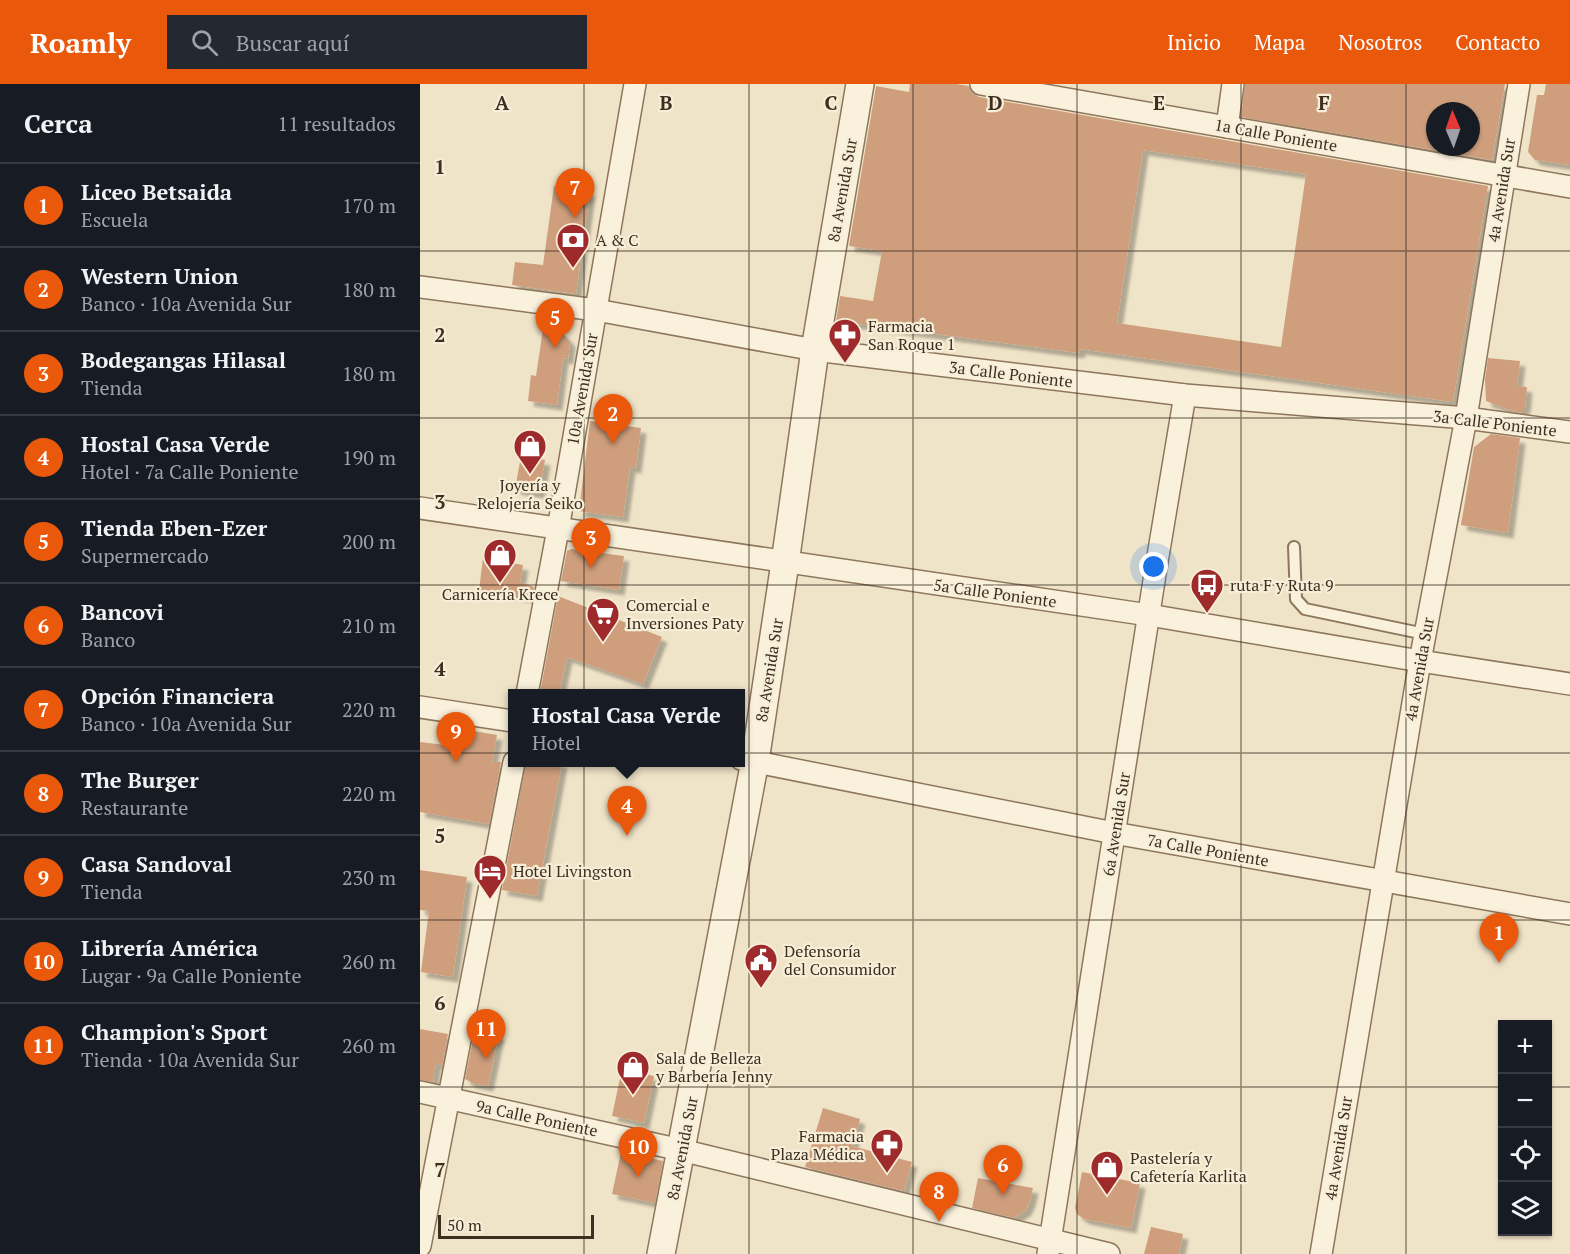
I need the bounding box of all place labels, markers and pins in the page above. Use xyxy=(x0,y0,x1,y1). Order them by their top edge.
pin: 7 xyxy=(556,168,594,218)
bank icon: A & C xyxy=(555,222,591,269)
place label: A & C xyxy=(596,229,639,251)
pin: 5 xyxy=(536,298,574,348)
place label: Farmacia San Roque 1 xyxy=(868,315,955,355)
pharmacy icon: Farmacia San Roque 1 xyxy=(827,317,863,364)
pin: 2 xyxy=(594,394,632,444)
shop icon: Joyería y Relojería Seiko xyxy=(512,428,548,475)
place label: Joyería y Relojería Seiko xyxy=(477,474,583,514)
pin: 3 xyxy=(572,518,610,568)
shop icon: Carnicería Krece xyxy=(482,537,518,584)
bus stop icon: ruta F y Ruta 9 xyxy=(1189,567,1225,614)
place label: ruta F y Ruta 9 xyxy=(1230,574,1334,596)
place label: Carnicería Krece xyxy=(442,583,558,605)
place label: Comercial e Inversiones Paty xyxy=(626,594,745,634)
supermarket icon: Comercial e Inversiones Paty xyxy=(585,596,621,643)
pin: 9 xyxy=(436,712,476,762)
pin: 4 xyxy=(608,786,646,836)
hotel icon: Hotel Livingston xyxy=(472,853,508,900)
place label: Hotel Livingston xyxy=(513,860,632,882)
pin: 1 xyxy=(1480,914,1518,963)
place label: Defensoría del Consumidor xyxy=(784,940,897,980)
public building icon: Defensoría del Consumidor xyxy=(743,942,779,989)
pin: 11 xyxy=(466,1010,506,1059)
place label: Sala de Belleza y Barbería Jenny xyxy=(655,1047,773,1087)
shop icon: Sala de Belleza y Barbería Jenny xyxy=(615,1049,651,1096)
place label: Farmacia Plaza Médica xyxy=(771,1125,864,1165)
pharmacy icon: Farmacia Plaza Médica xyxy=(869,1127,905,1174)
pin: 10 xyxy=(618,1128,658,1177)
pin: 6 xyxy=(984,1146,1022,1195)
place label: Pastelería y Cafetería Karlita xyxy=(1130,1147,1247,1187)
shop icon: Pastelería y Cafetería Karlita xyxy=(1089,1149,1125,1196)
pin: 8 xyxy=(920,1172,958,1222)

